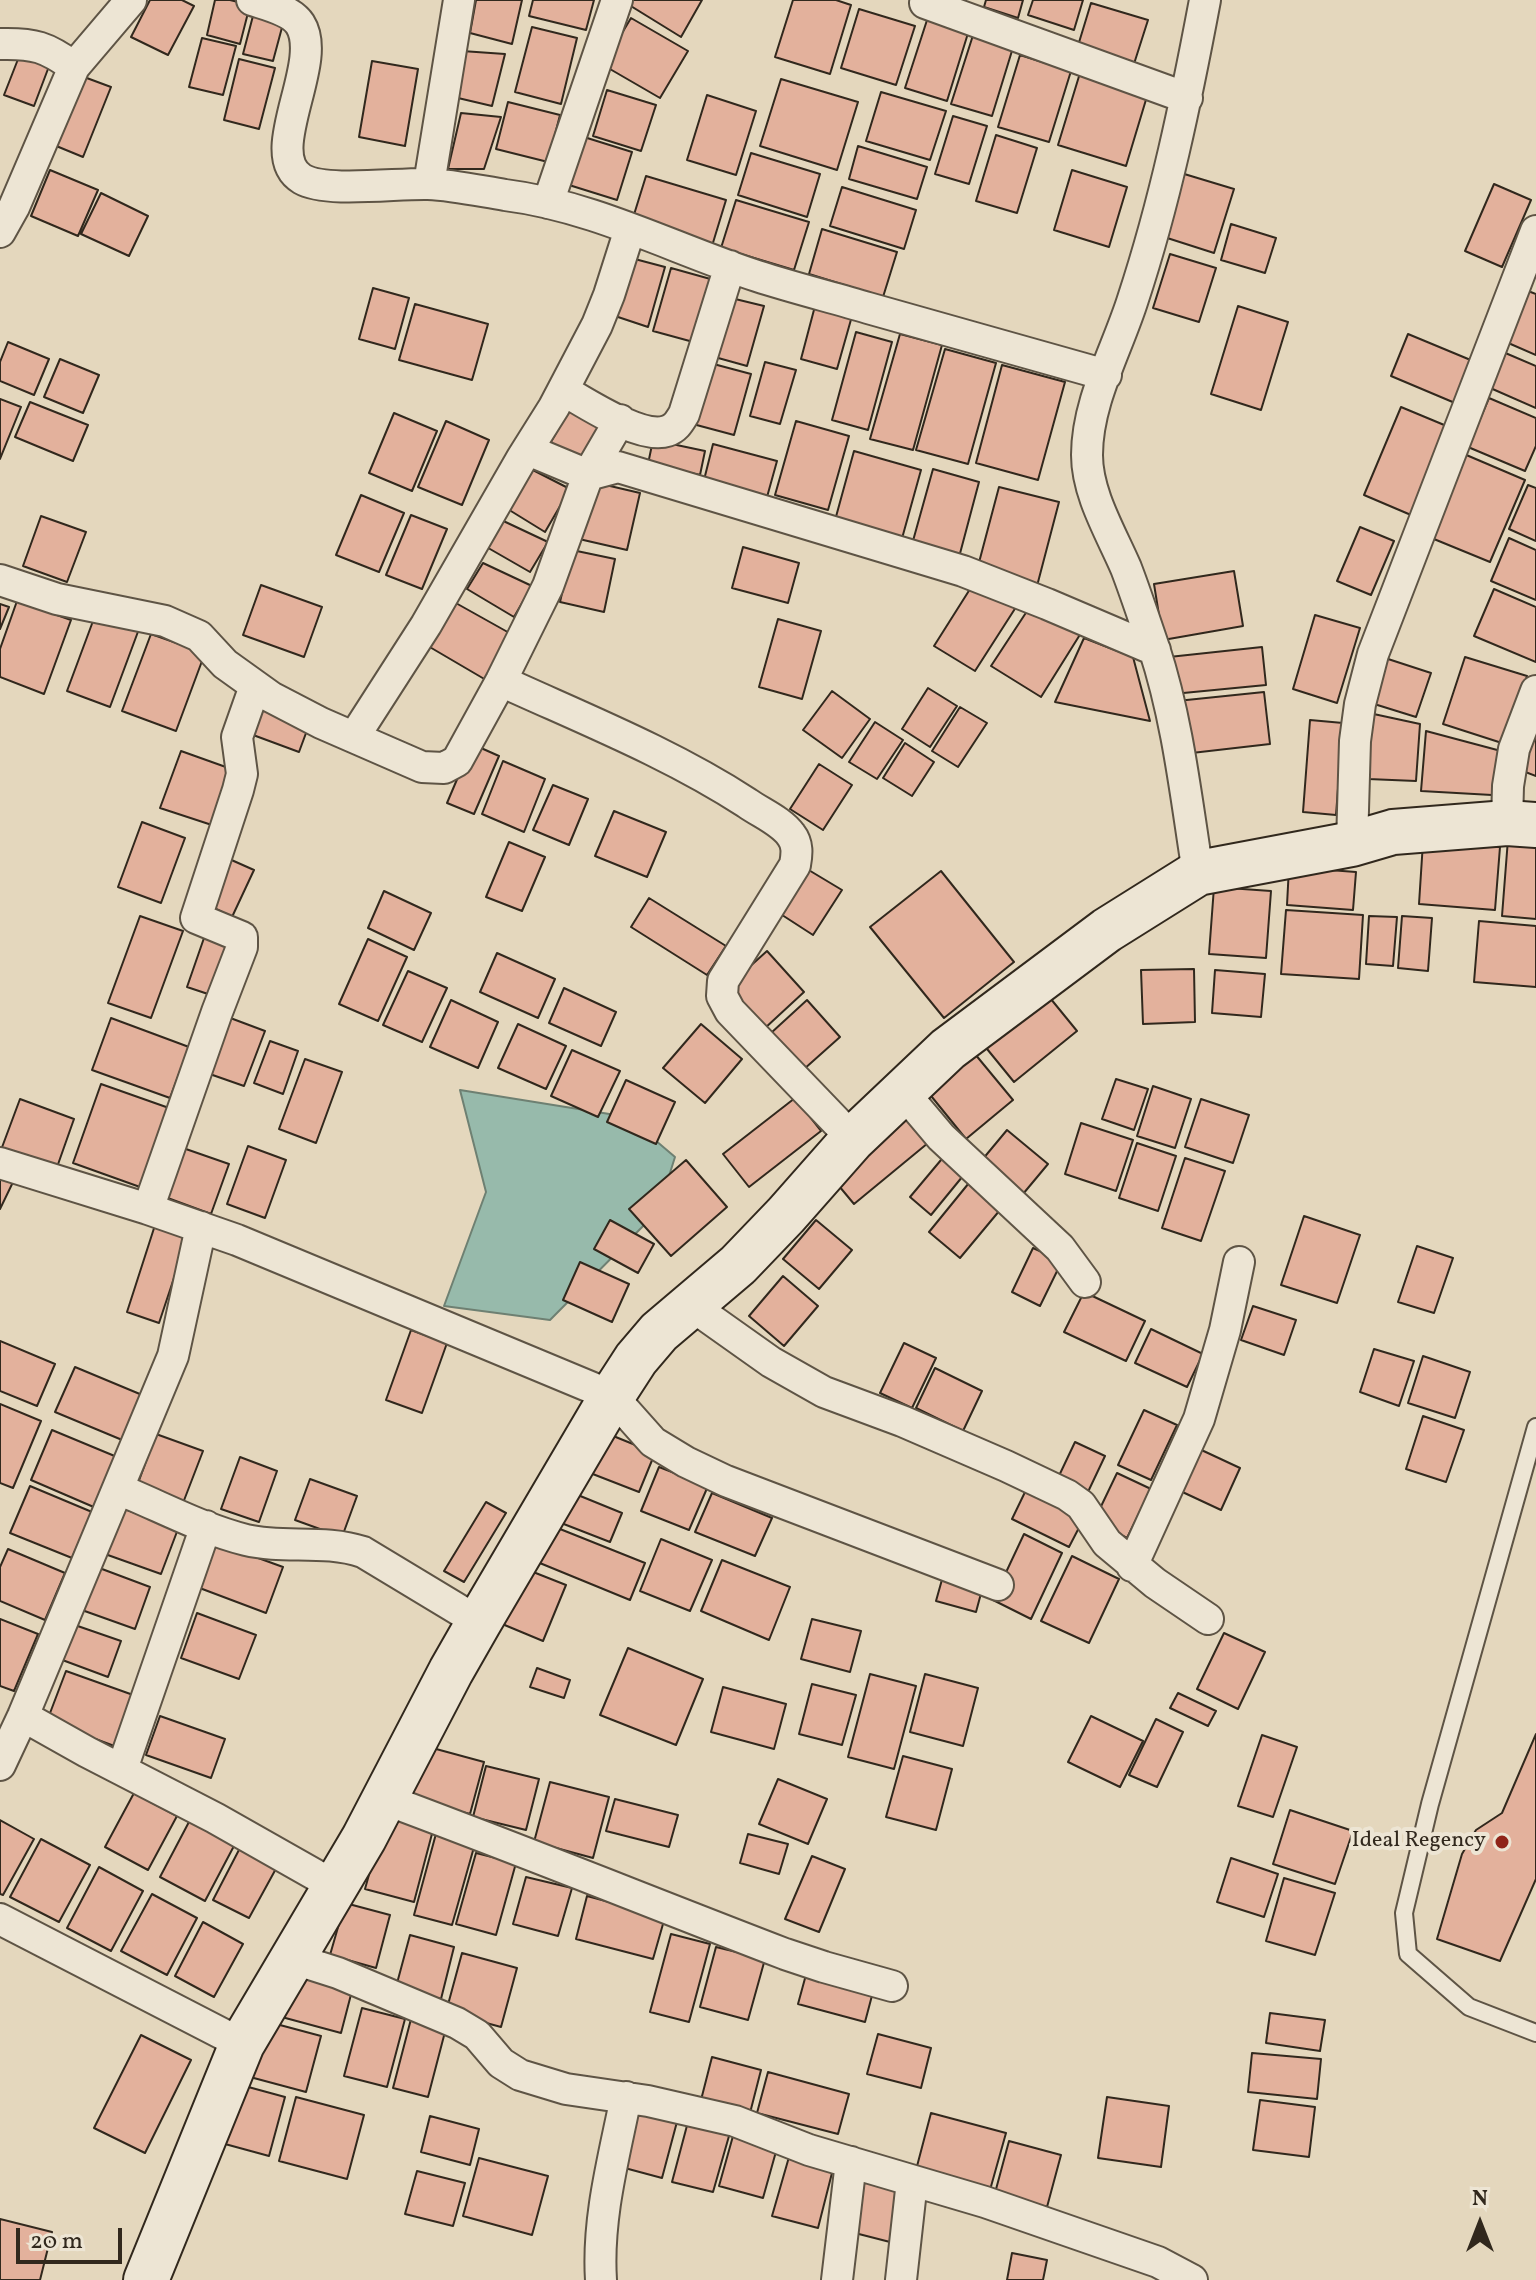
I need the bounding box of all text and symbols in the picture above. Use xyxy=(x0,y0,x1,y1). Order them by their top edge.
place label: Ideal Regency xyxy=(1352,1829,1486,1855)
marker: Ideal Regency xyxy=(1493,1833,1511,1851)
north arrow xyxy=(1440,2184,1520,2264)
text: N xyxy=(1472,2184,1488,2215)
scale bar xyxy=(20,2212,126,2262)
text: 20 m xyxy=(30,2225,83,2259)

